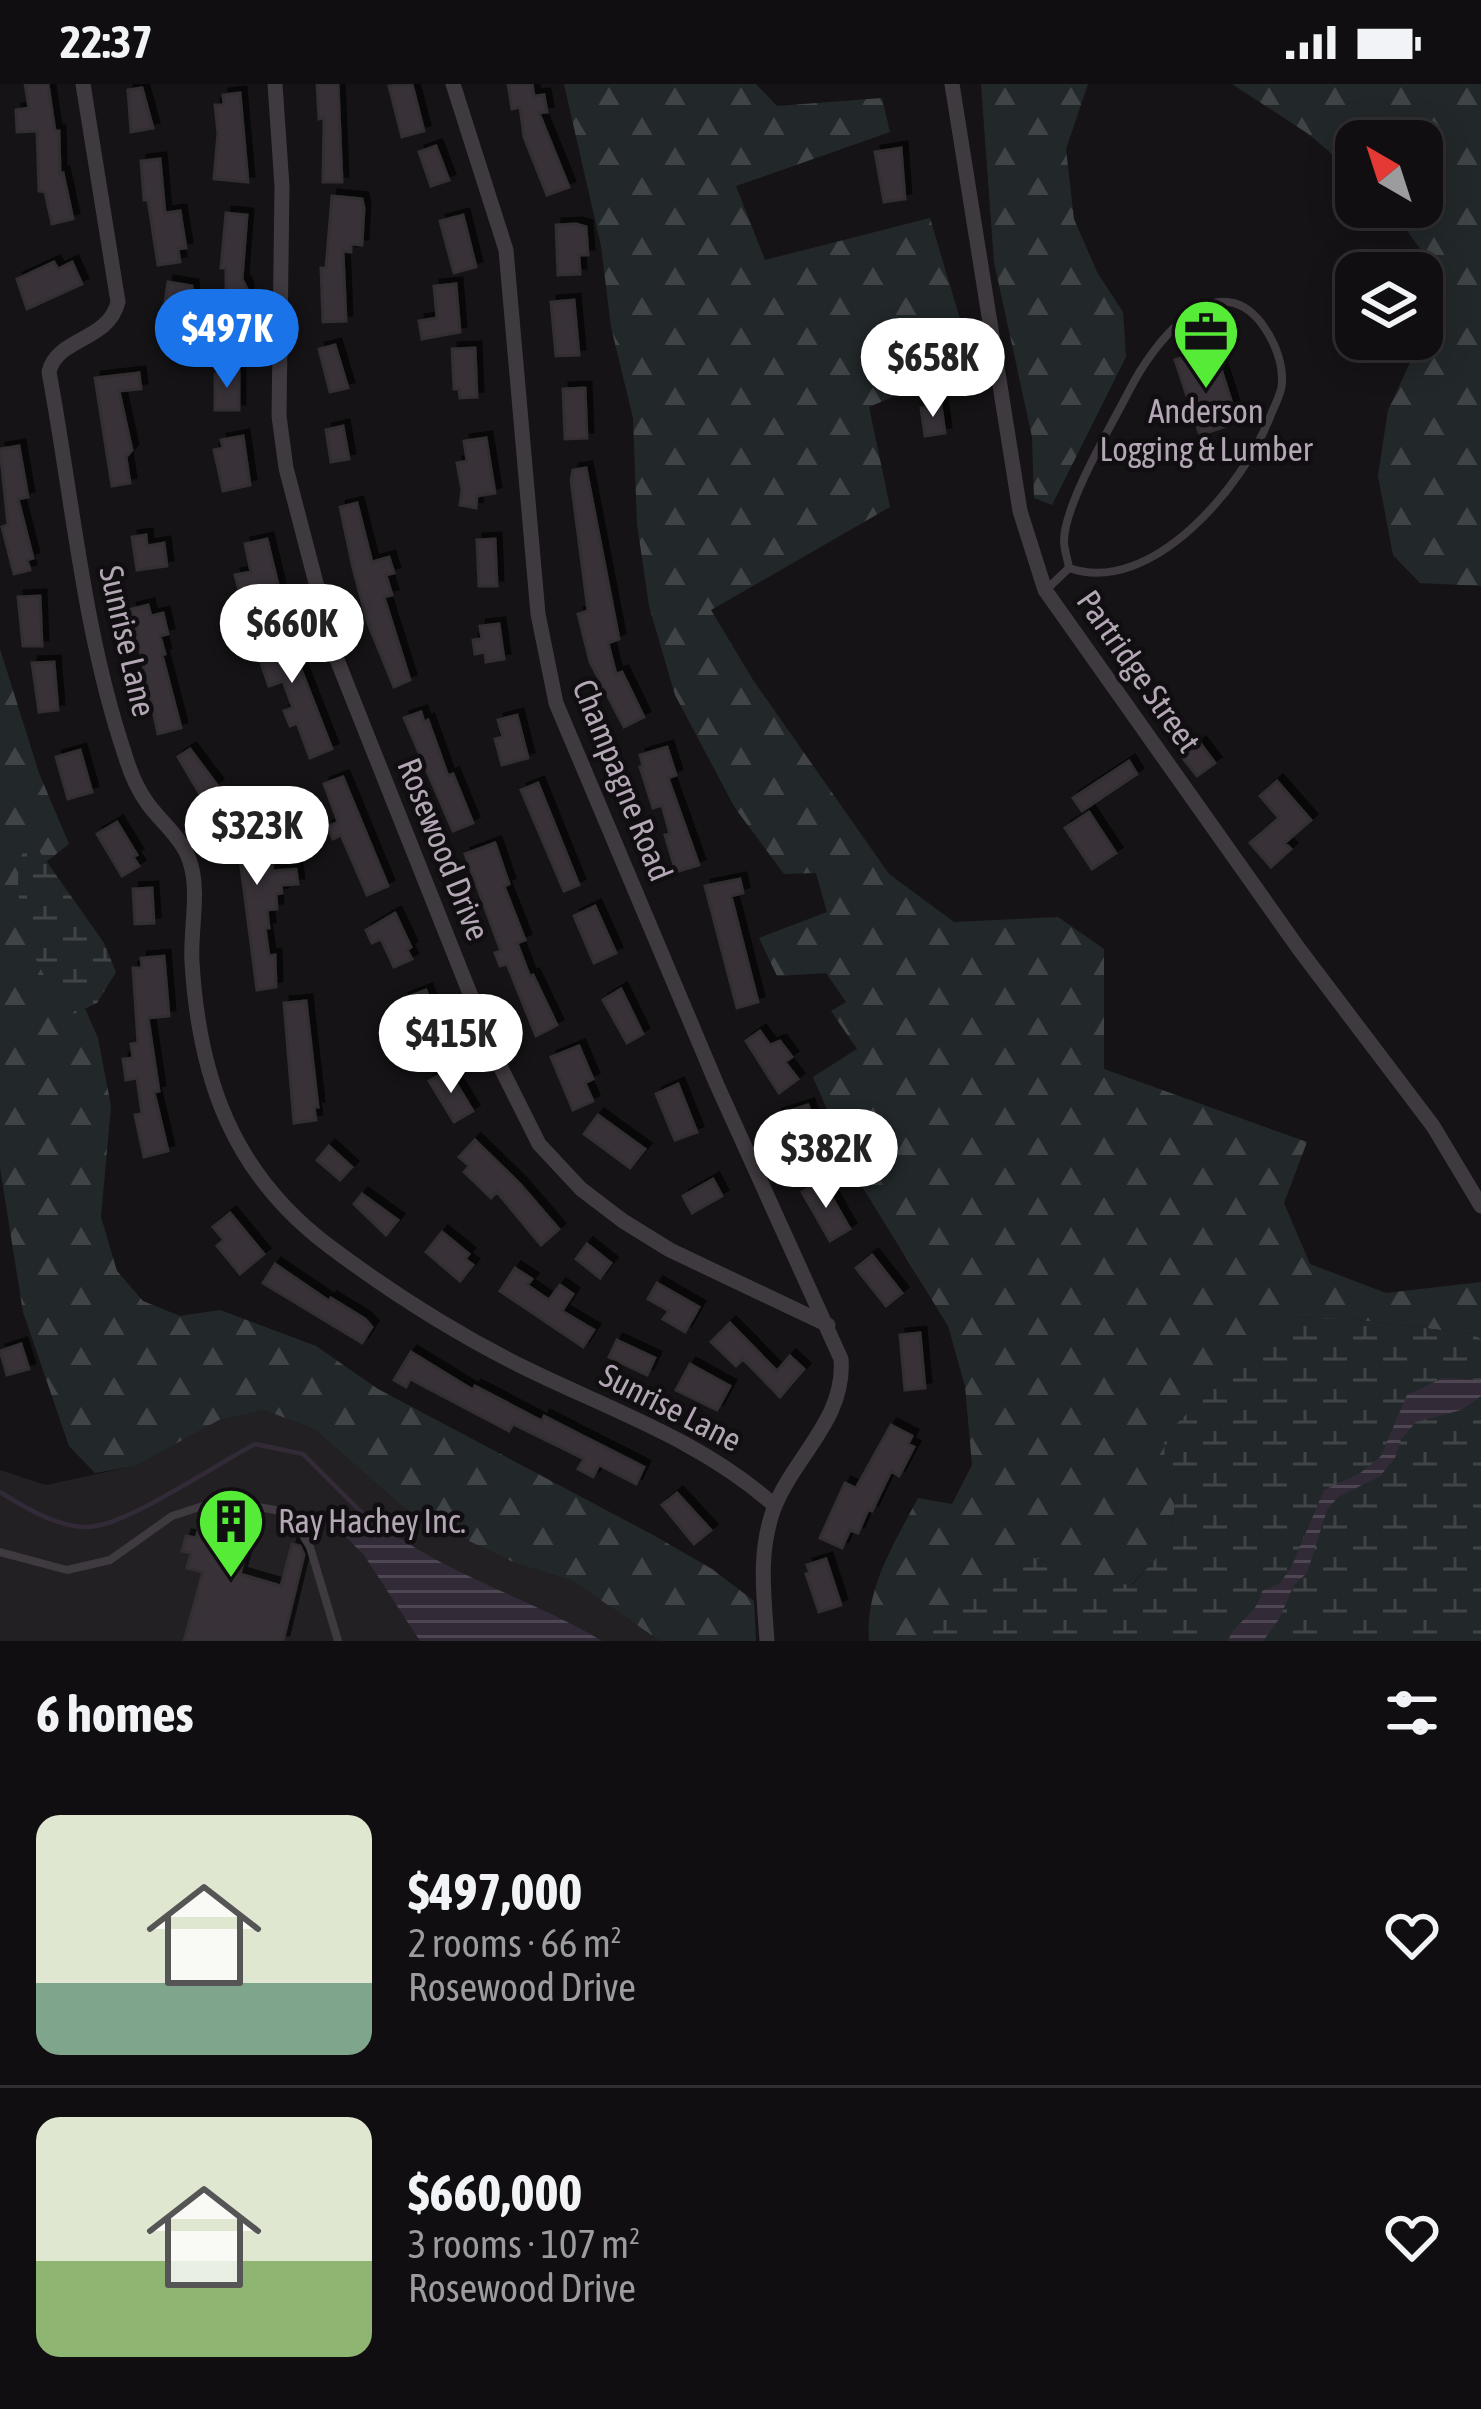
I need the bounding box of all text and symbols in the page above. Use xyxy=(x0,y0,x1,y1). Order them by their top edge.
text: 22:37 xyxy=(60,16,153,68)
north arrow xyxy=(1335,120,1443,228)
map controls xyxy=(1335,120,1443,360)
button: layers xyxy=(1335,252,1443,360)
pin: $497K xyxy=(143,289,311,391)
office icon: Anderson Logging & Lumber xyxy=(1171,297,1241,391)
text: $497K xyxy=(182,306,272,350)
pin: $658K xyxy=(849,318,1017,420)
text: $658K xyxy=(888,335,978,379)
place label: Anderson Logging & Lumber xyxy=(1100,392,1314,468)
street label: Sunrise Lane xyxy=(92,562,164,720)
street label: Partridge Street xyxy=(1069,583,1209,759)
pin: $660K xyxy=(208,584,376,686)
text: $660K xyxy=(247,601,337,645)
street label: Champagne Road xyxy=(565,674,681,886)
street label: Rosewood Drive xyxy=(390,752,498,946)
pin: $323K xyxy=(173,786,341,888)
text: $323K xyxy=(212,803,302,847)
pin: $415K xyxy=(367,994,535,1096)
text: $415K xyxy=(406,1011,496,1055)
pin: $382K xyxy=(742,1109,910,1211)
text: $382K xyxy=(781,1126,871,1170)
street label: Sunrise Lane xyxy=(594,1355,748,1459)
building icon: Ray Hachey Inc. xyxy=(196,1486,266,1580)
place label: Ray Hachey Inc. xyxy=(278,1502,466,1540)
icon: filters xyxy=(1379,1680,1445,1746)
text: 6 homes xyxy=(36,1684,194,1743)
text: $497,000 xyxy=(408,1862,582,1921)
icon: home xyxy=(132,1863,276,2007)
icon: heart xyxy=(1379,1902,1445,1968)
text: 2 rooms · 66 m² xyxy=(408,1921,622,1965)
text: Rosewood Drive xyxy=(408,1965,636,2009)
text: $660,000 xyxy=(408,2163,582,2222)
icon: home xyxy=(132,2165,276,2309)
icon: heart xyxy=(1379,2204,1445,2270)
text: 3 rooms · 107 m² xyxy=(408,2222,640,2266)
text: Rosewood Drive xyxy=(408,2266,636,2310)

